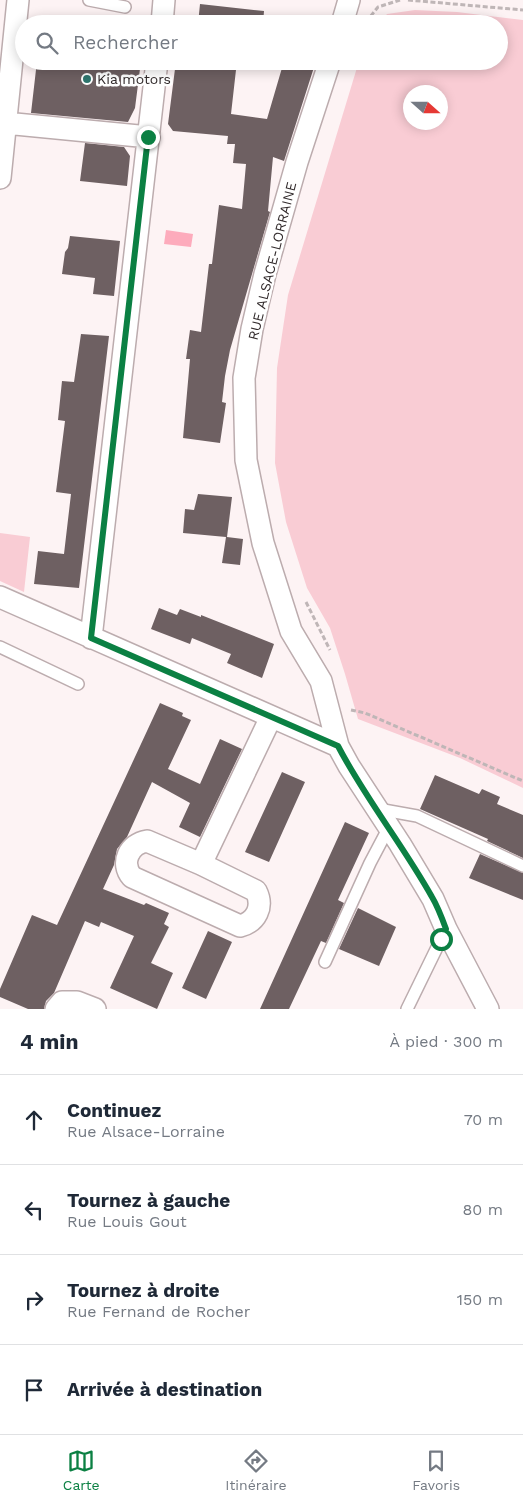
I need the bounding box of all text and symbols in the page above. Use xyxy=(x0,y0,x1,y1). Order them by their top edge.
search box xyxy=(15,15,508,70)
icon: search xyxy=(33,29,61,57)
text: Rechercher xyxy=(73,31,178,54)
place label: Kia motors xyxy=(97,71,171,87)
marker: Kia motors xyxy=(81,73,93,85)
north arrow xyxy=(403,85,448,130)
route end xyxy=(137,126,160,149)
street label: RUE ALSACE-LORRAINE xyxy=(245,180,299,342)
route start xyxy=(430,928,453,951)
text: 4 min xyxy=(20,1029,78,1054)
text: À pied · 300 m xyxy=(390,1032,503,1051)
text: Continuez xyxy=(67,1099,161,1122)
icon: ahead xyxy=(20,1106,48,1134)
text: 70 m xyxy=(464,1110,503,1129)
text: Rue Alsace-Lorraine xyxy=(67,1122,225,1141)
text: Tournez à gauche xyxy=(67,1189,230,1212)
icon: left xyxy=(20,1196,48,1224)
text: 80 m xyxy=(462,1200,503,1219)
text: Rue Louis Gout xyxy=(67,1212,187,1231)
text: Tournez à droite xyxy=(67,1279,219,1302)
icon: right xyxy=(20,1286,48,1314)
text: 150 m xyxy=(457,1290,503,1309)
text: Rue Fernand de Rocher xyxy=(67,1302,250,1321)
icon: arrive xyxy=(20,1376,48,1404)
text: Arrivée à destination xyxy=(67,1378,262,1401)
tab: Carte xyxy=(63,1447,100,1493)
tab: Itinéraire xyxy=(225,1447,286,1493)
tab: Favoris xyxy=(412,1447,460,1493)

